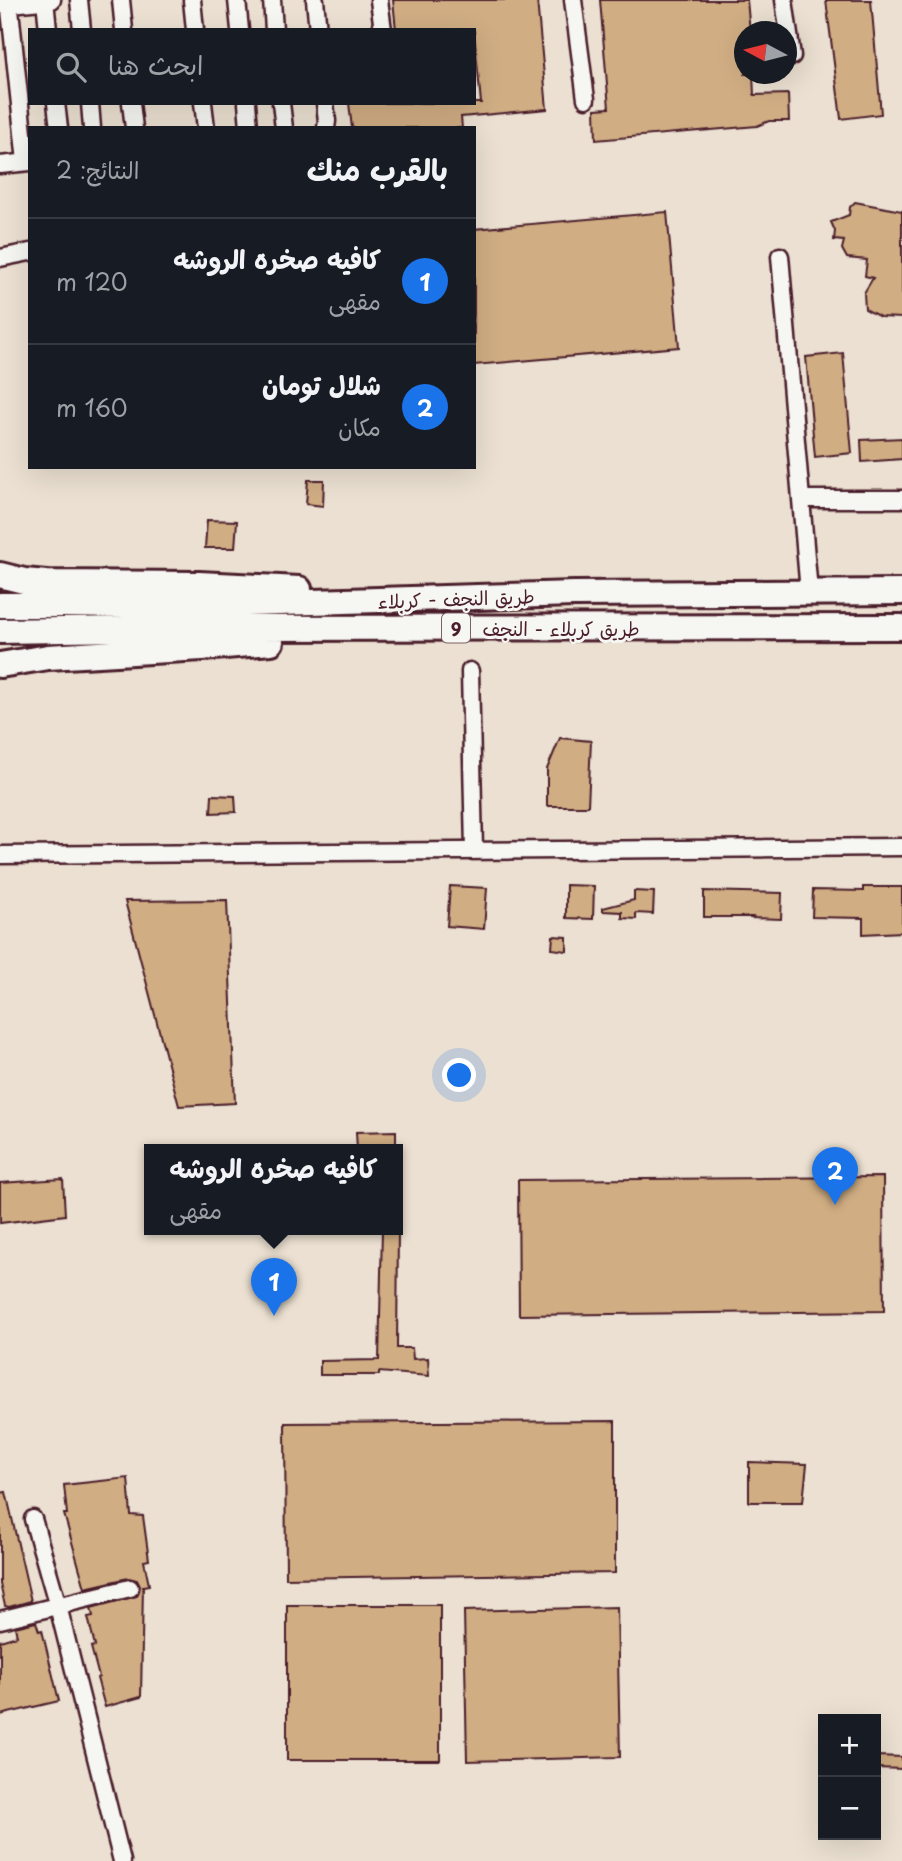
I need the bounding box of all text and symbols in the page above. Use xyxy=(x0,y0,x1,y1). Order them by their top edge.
north arrow xyxy=(734,21,797,84)
search box xyxy=(28,28,476,105)
text: ابحث هنا xyxy=(108,45,203,84)
icon: search xyxy=(52,48,90,86)
text: بالقرب منك xyxy=(307,146,448,191)
text: النتائج: 2 xyxy=(56,152,139,187)
text: كافيه صخره الروشه xyxy=(173,239,381,278)
text: 120 m xyxy=(56,264,128,299)
text: 1 xyxy=(420,264,431,299)
text: مقهى xyxy=(328,283,381,318)
text: شلال تومان xyxy=(262,365,381,404)
text: 160 m xyxy=(56,390,128,425)
text: 2 xyxy=(417,390,433,425)
text: مكان xyxy=(338,409,381,444)
street label: طريق النجف - کربلاء xyxy=(377,581,535,615)
road number: 9 xyxy=(442,614,470,642)
street label: طريق کربلاء - النجف xyxy=(482,614,640,642)
your location xyxy=(442,1058,476,1092)
popup xyxy=(144,1144,403,1235)
pin: 2 xyxy=(812,1147,858,1205)
text: كافيه صخره الروشه xyxy=(170,1148,377,1187)
text: مقهى xyxy=(170,1192,222,1227)
pin: 1 xyxy=(251,1258,297,1316)
map controls xyxy=(818,1714,881,1840)
button: + xyxy=(818,1714,881,1777)
button: − xyxy=(818,1777,881,1840)

